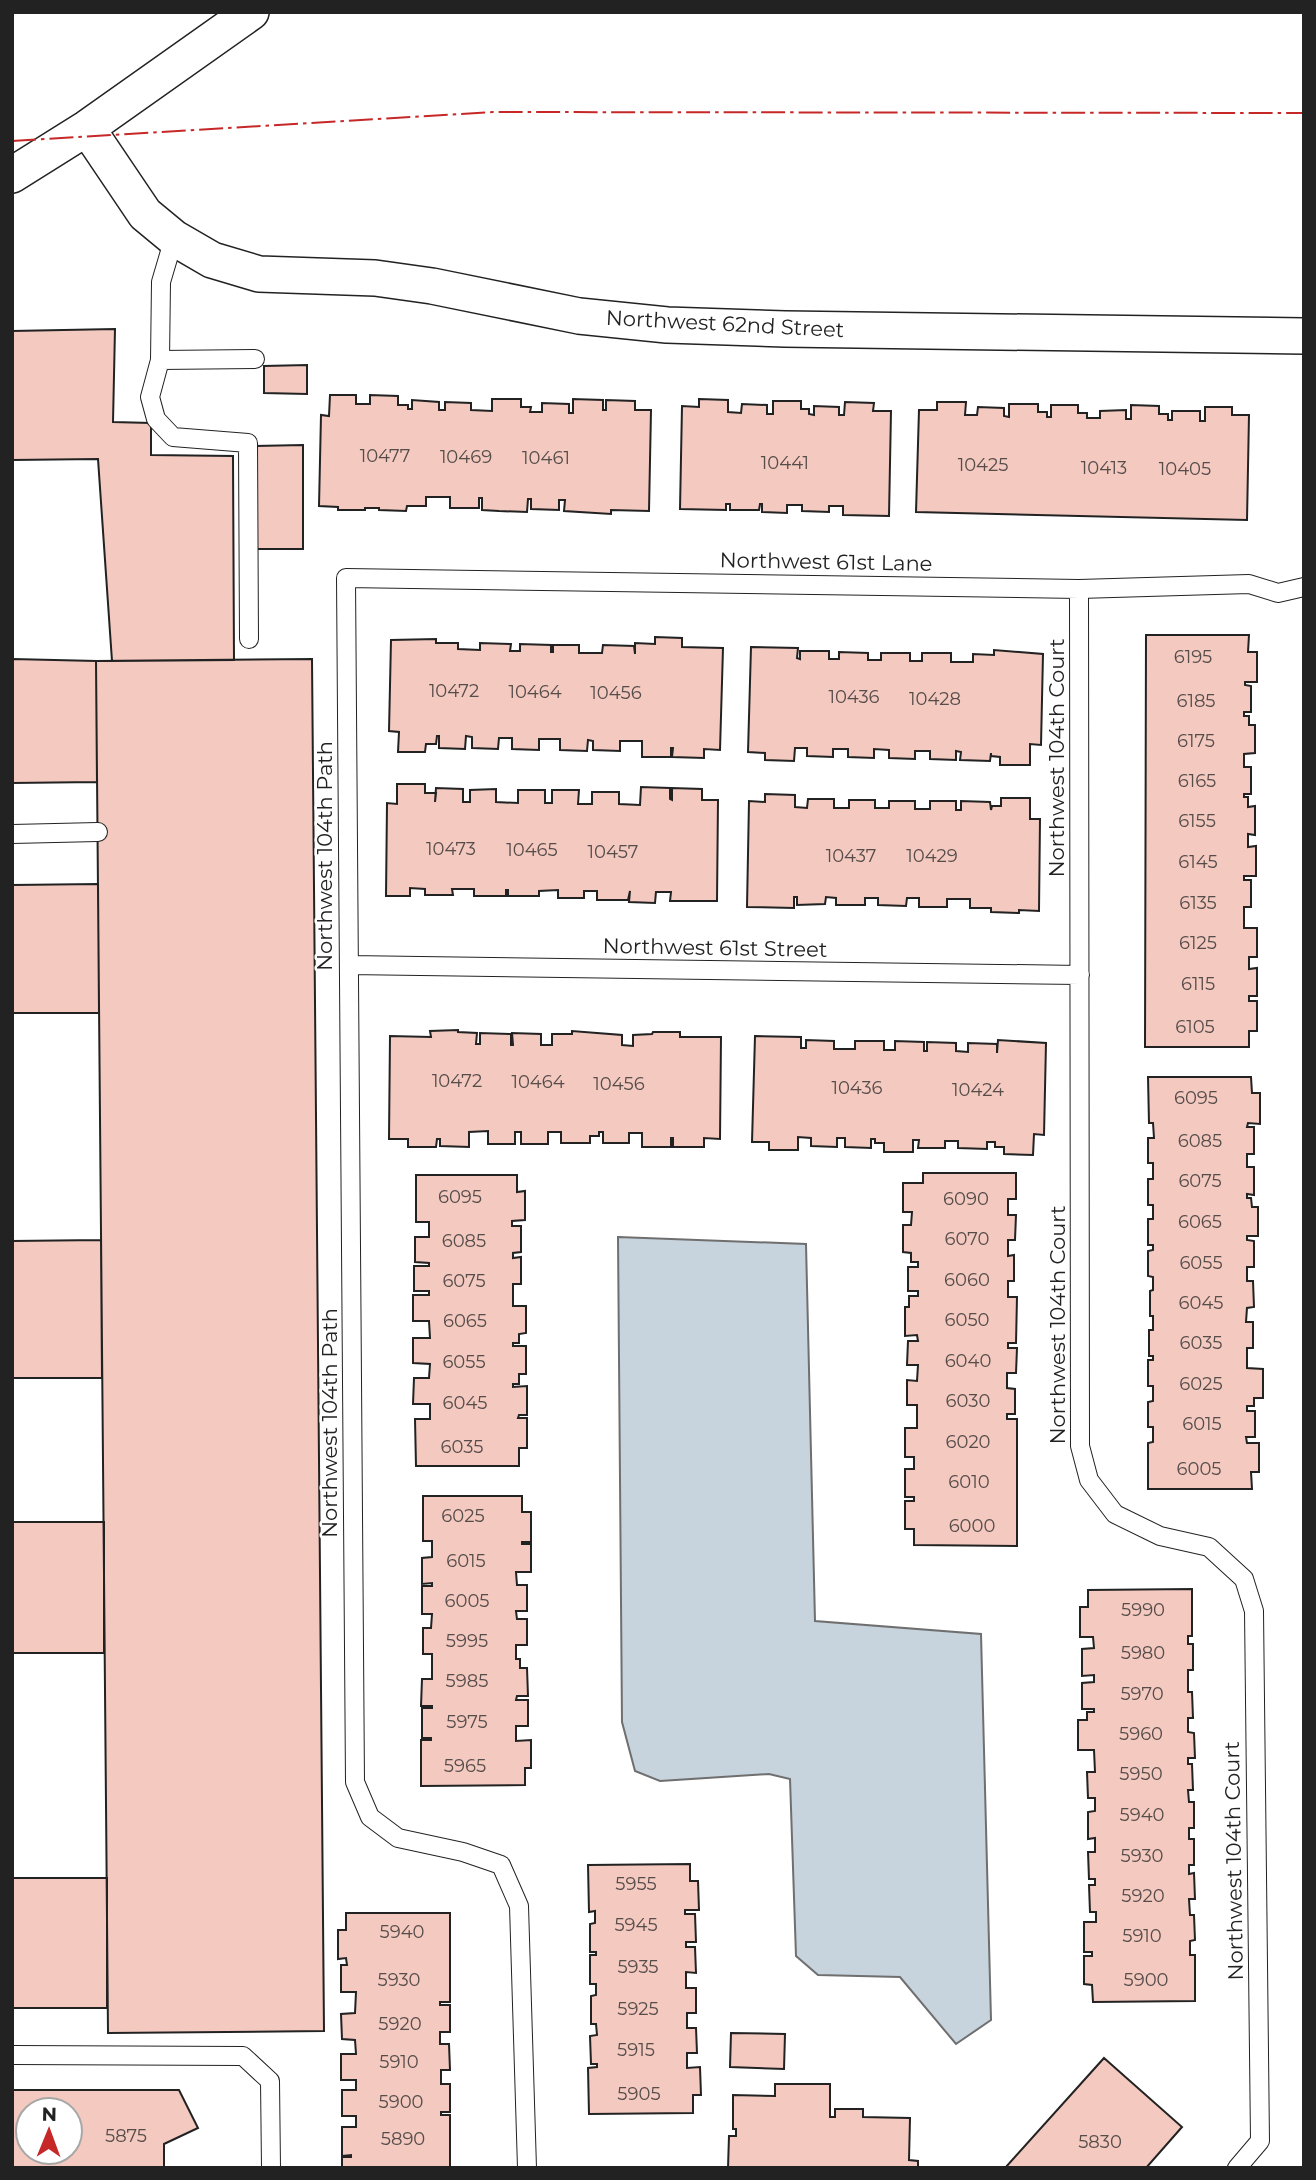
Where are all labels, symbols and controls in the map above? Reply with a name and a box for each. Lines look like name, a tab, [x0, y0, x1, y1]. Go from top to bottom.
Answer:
street label: Northwest 62nd Street	[605, 305, 845, 342]
house number: 10477	[360, 445, 410, 467]
house number: 10469	[440, 446, 492, 468]
house number: 10461	[522, 447, 570, 469]
house number: 10441	[761, 452, 809, 474]
house number: 10425	[958, 454, 1008, 476]
house number: 10413	[1081, 457, 1127, 479]
house number: 10405	[1159, 458, 1211, 480]
street label: Northwest 61st Lane	[719, 547, 933, 576]
street label: Northwest 104th Court	[1044, 638, 1069, 878]
house number: 6195	[1174, 646, 1212, 668]
house number: 10472	[429, 680, 479, 702]
house number: 10464	[508, 681, 562, 703]
house number: 10456	[590, 682, 642, 704]
house number: 10436	[828, 686, 880, 708]
house number: 10428	[909, 688, 961, 710]
house number: 6185	[1176, 690, 1216, 712]
house number: 6175	[1177, 730, 1215, 752]
street label: Northwest 104th Path	[312, 741, 337, 971]
house number: 6165	[1178, 770, 1216, 792]
house number: 6155	[1178, 810, 1216, 832]
house number: 10473	[426, 838, 476, 860]
house number: 10465	[506, 839, 558, 861]
house number: 10457	[588, 841, 638, 863]
house number: 10437	[826, 845, 876, 867]
house number: 10429	[906, 845, 958, 867]
house number: 6145	[1178, 851, 1218, 873]
house number: 6135	[1179, 892, 1217, 914]
house number: 6125	[1179, 932, 1217, 954]
street label: Northwest 61st Street	[602, 933, 828, 962]
house number: 6115	[1181, 973, 1215, 995]
house number: 6105	[1175, 1016, 1215, 1038]
house number: 10472	[432, 1070, 482, 1092]
house number: 10464	[511, 1071, 565, 1093]
house number: 10456	[593, 1073, 645, 1095]
house number: 10436	[831, 1077, 883, 1099]
house number: 10424	[952, 1079, 1004, 1101]
house number: 6095	[1174, 1087, 1218, 1109]
house number: 6085	[1178, 1130, 1222, 1152]
house number: 6075	[1178, 1170, 1222, 1192]
house number: 6095	[438, 1186, 482, 1208]
house number: 6090	[943, 1188, 989, 1210]
street label: Northwest 104th Court	[1045, 1205, 1070, 1445]
house number: 6065	[1178, 1211, 1222, 1233]
house number: 6070	[945, 1228, 989, 1250]
house number: 6085	[442, 1230, 486, 1252]
house number: 6055	[1179, 1252, 1223, 1274]
house number: 6060	[944, 1269, 990, 1291]
house number: 6075	[442, 1270, 486, 1292]
house number: 6045	[1179, 1292, 1223, 1314]
street label: Northwest 104th Path	[317, 1308, 342, 1538]
house number: 6050	[945, 1309, 989, 1331]
house number: 6065	[443, 1310, 487, 1332]
house number: 6035	[1180, 1332, 1222, 1354]
house number: 6040	[945, 1350, 991, 1372]
house number: 6055	[442, 1351, 486, 1373]
house number: 6025	[1179, 1373, 1223, 1395]
house number: 6030	[946, 1390, 990, 1412]
house number: 6045	[443, 1392, 487, 1414]
house number: 6015	[1182, 1413, 1222, 1435]
house number: 6020	[946, 1431, 990, 1453]
house number: 6035	[441, 1436, 483, 1458]
house number: 6005	[1177, 1458, 1221, 1480]
house number: 6010	[948, 1471, 990, 1493]
house number: 6025	[441, 1505, 485, 1527]
house number: 6000	[949, 1515, 995, 1537]
house number: 6015	[446, 1550, 486, 1572]
house number: 6005	[445, 1590, 489, 1612]
house number: 5990	[1121, 1599, 1165, 1621]
house number: 5995	[446, 1630, 488, 1652]
house number: 5980	[1121, 1642, 1165, 1664]
house number: 5985	[446, 1670, 488, 1692]
house number: 5970	[1120, 1683, 1164, 1705]
house number: 5975	[446, 1711, 488, 1733]
house number: 5960	[1119, 1723, 1163, 1745]
street label: Northwest 104th Court	[1219, 1741, 1248, 1981]
house number: 5965	[444, 1755, 486, 1777]
house number: 5950	[1119, 1763, 1163, 1785]
house number: 5940	[1120, 1804, 1164, 1826]
house number: 5930	[1120, 1845, 1164, 1867]
house number: 5955	[615, 1873, 657, 1895]
house number: 5920	[1121, 1885, 1165, 1907]
house number: 5945	[614, 1914, 658, 1936]
house number: 5940	[380, 1921, 424, 1943]
house number: 5910	[1122, 1925, 1162, 1947]
house number: 5935	[617, 1956, 659, 1978]
house number: 5930	[377, 1969, 421, 1991]
house number: 5900	[1124, 1969, 1168, 1991]
house number: 5925	[617, 1998, 659, 2020]
house number: 5920	[378, 2013, 422, 2035]
house number: 5915	[617, 2039, 655, 2061]
house number: 5910	[379, 2051, 419, 2073]
house number: 5905	[617, 2083, 661, 2105]
house number: 5900	[379, 2091, 423, 2113]
north arrow	[14, 2096, 84, 2166]
text: N	[41, 2103, 57, 2126]
house number: 5875	[105, 2125, 147, 2147]
house number: 5890	[381, 2128, 425, 2150]
house number: 5830	[1078, 2131, 1122, 2153]

